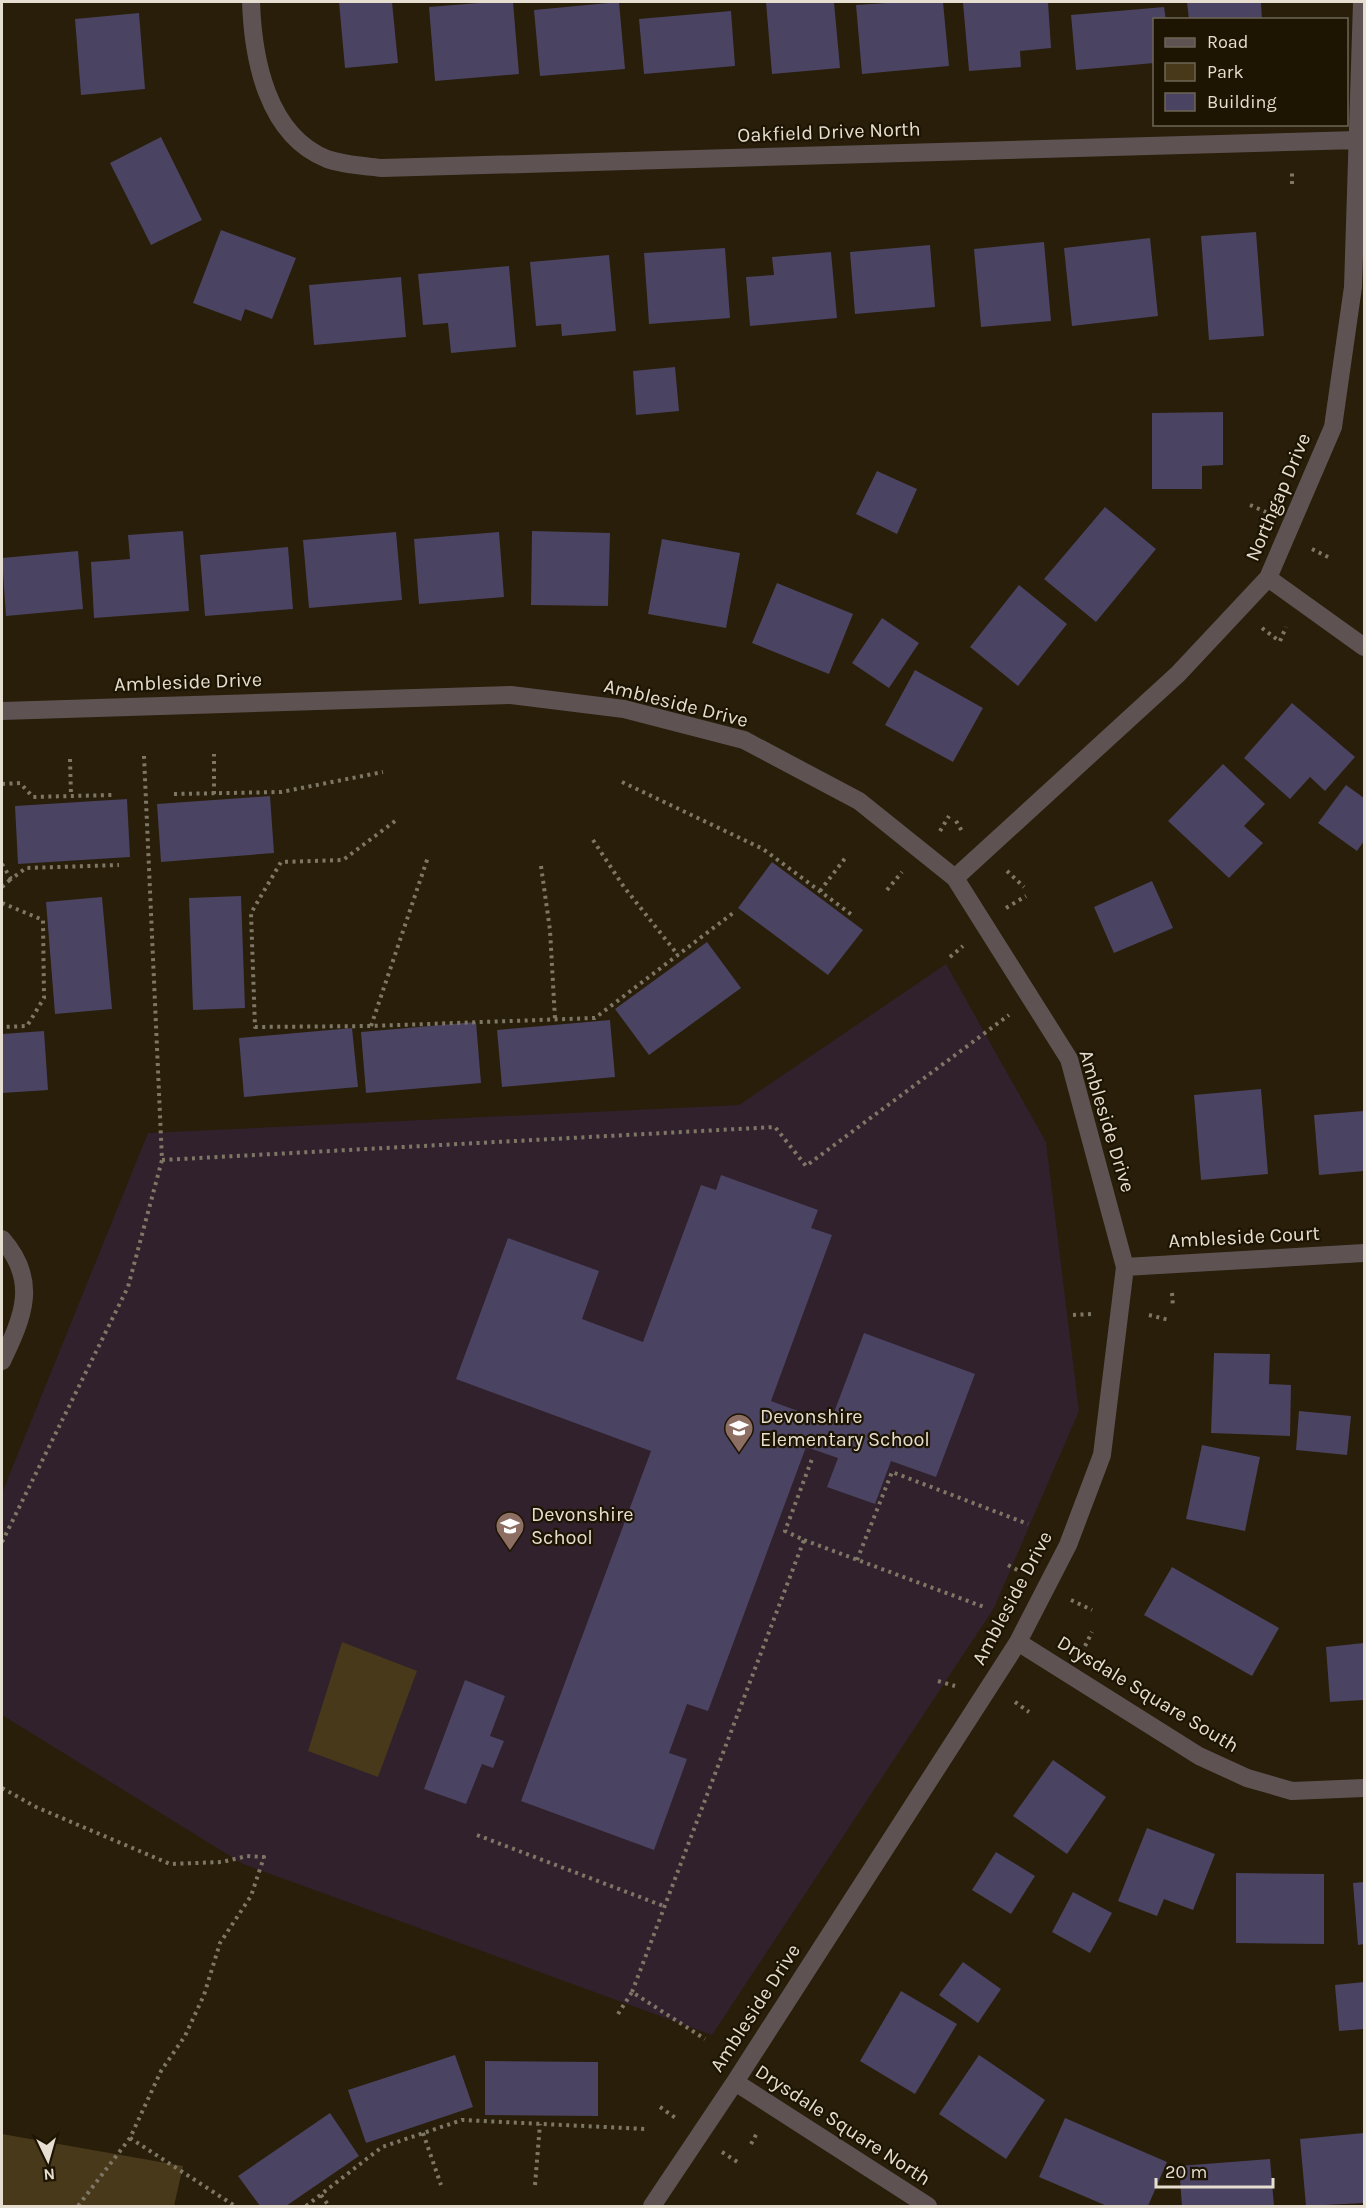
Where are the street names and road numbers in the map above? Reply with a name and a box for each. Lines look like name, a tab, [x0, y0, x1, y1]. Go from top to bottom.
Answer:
street label: Oakfield Drive North	[737, 117, 921, 147]
street label: Northgap Drive	[1241, 430, 1315, 564]
street label: Ambleside Drive	[114, 668, 262, 696]
street label: Ambleside Drive	[601, 674, 751, 732]
street label: Ambleside Drive	[1074, 1047, 1140, 1195]
street label: Ambleside Court	[1168, 1222, 1321, 1252]
street label: Ambleside Drive	[967, 1527, 1057, 1669]
street label: Drysdale Square South	[1053, 1631, 1243, 1757]
street label: Ambleside Drive	[705, 1940, 805, 2076]
street label: Drysdale Square North	[751, 2060, 935, 2190]

